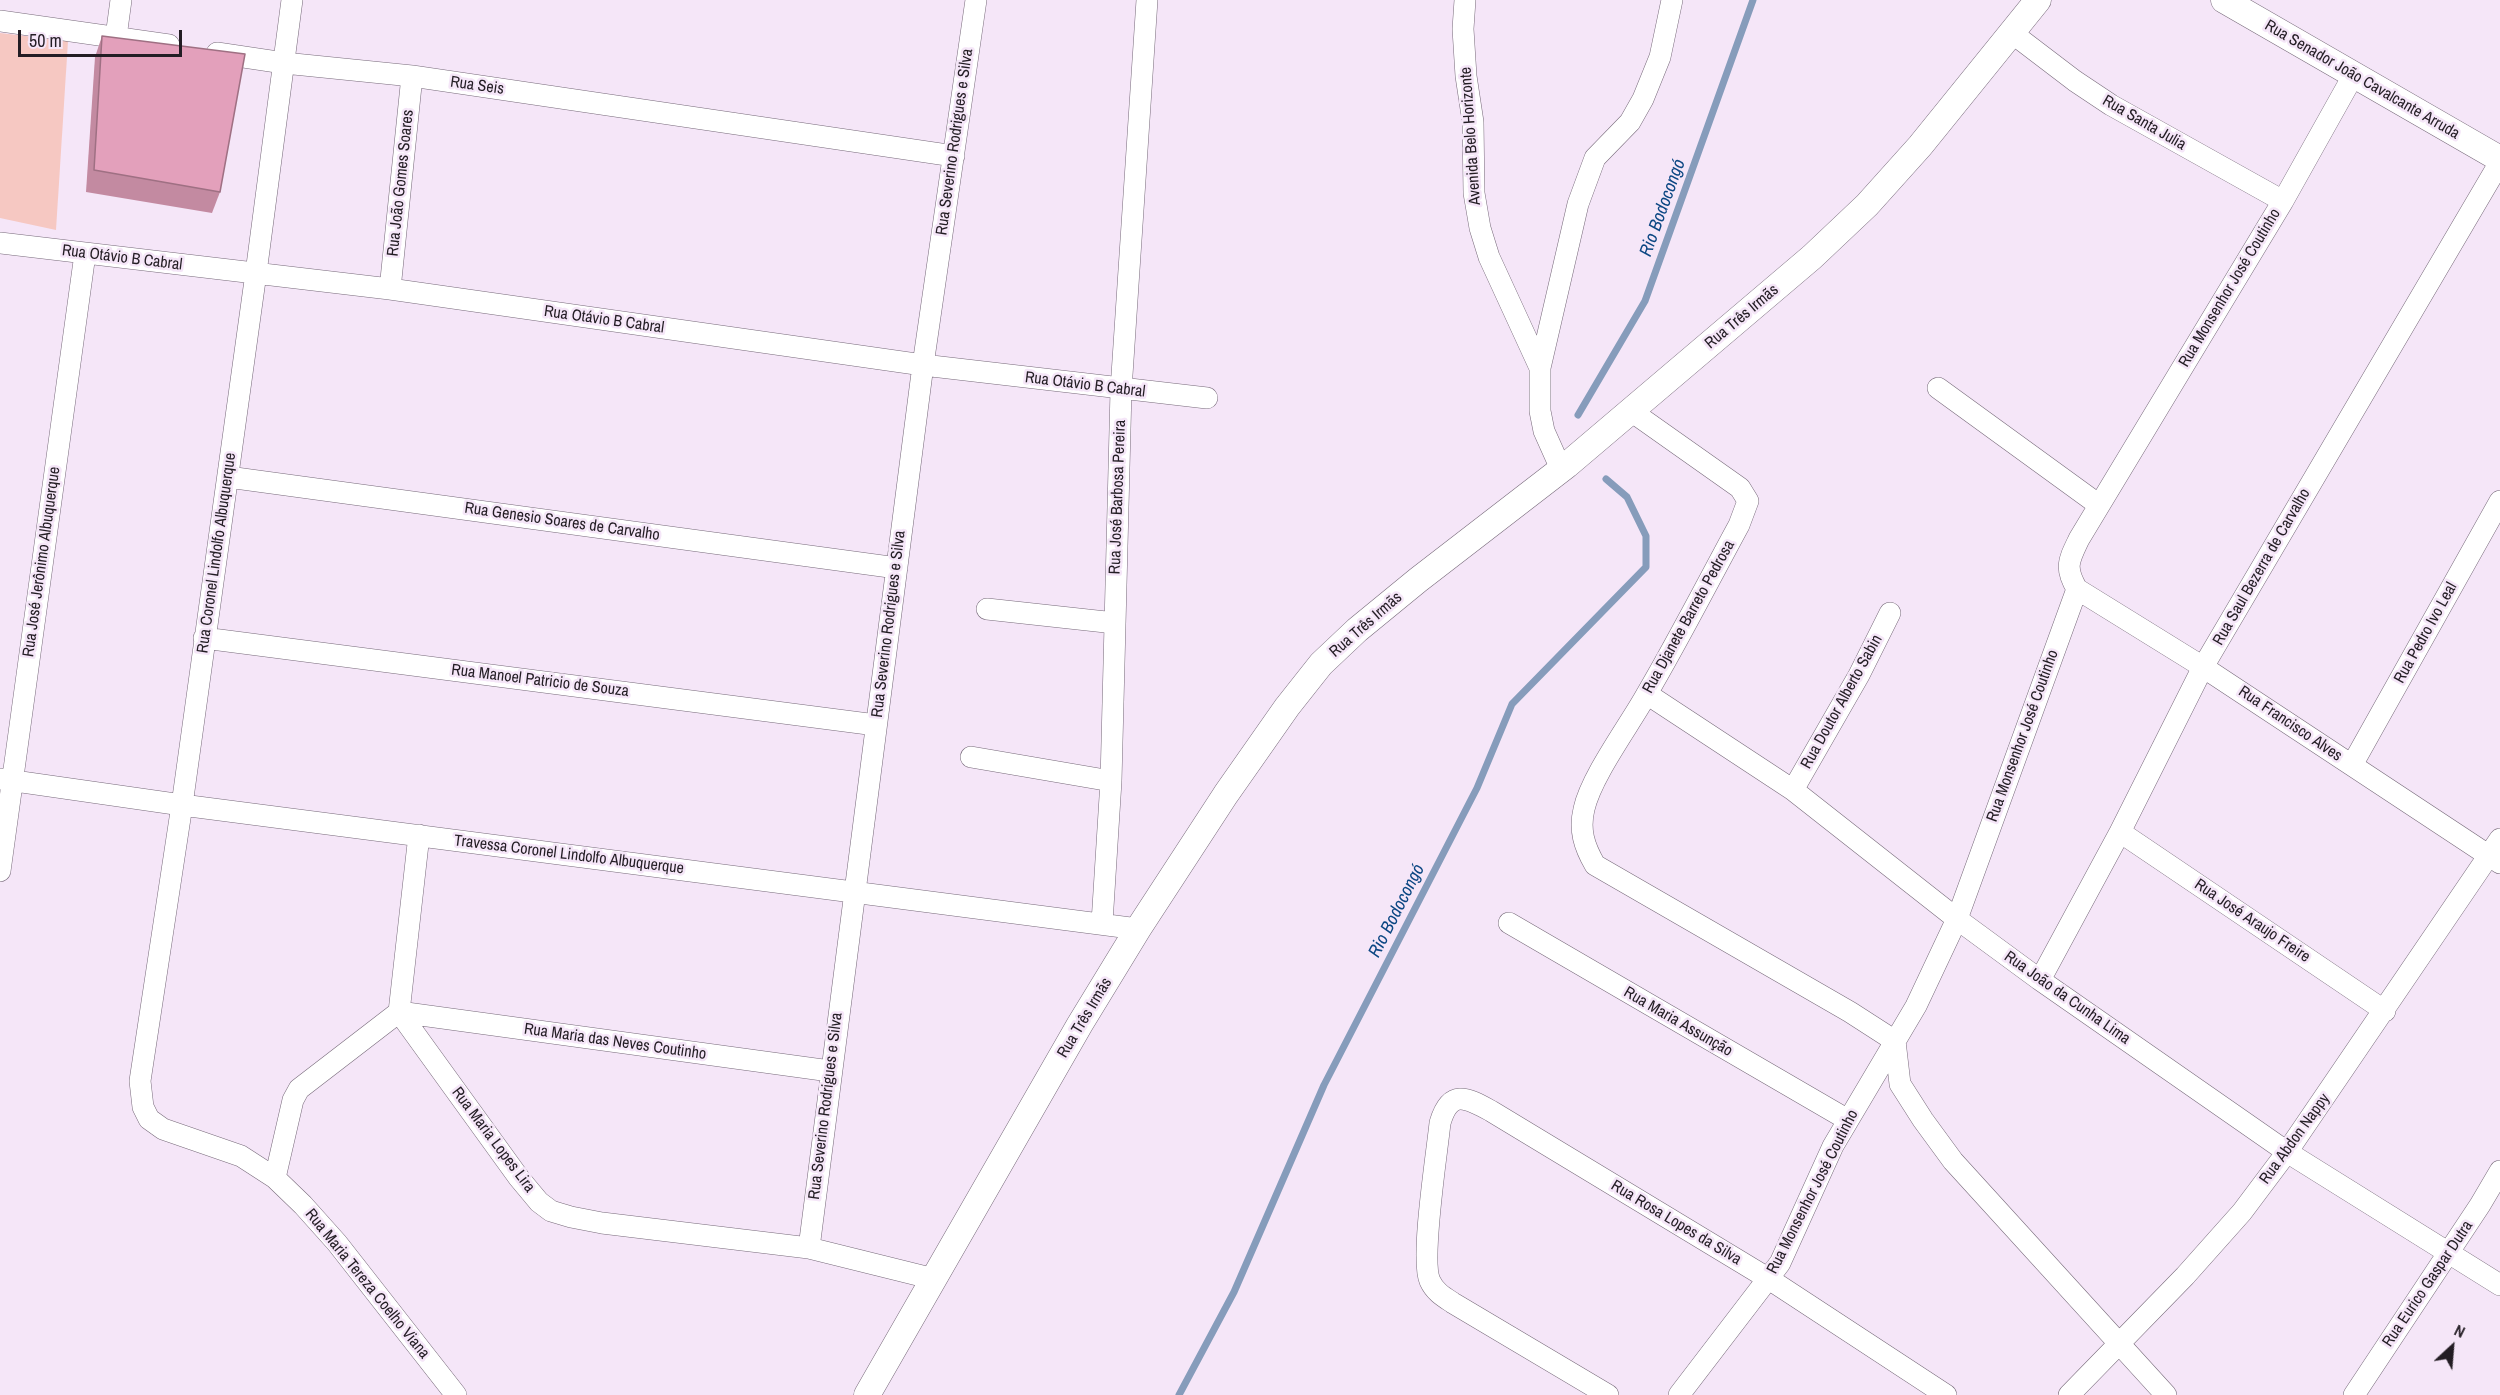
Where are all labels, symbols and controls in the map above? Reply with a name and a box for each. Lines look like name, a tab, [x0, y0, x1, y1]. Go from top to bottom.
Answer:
street label: Rua Senador João Cavalcante Arruda	[2261, 16, 2463, 144]
scale bar	[21, 18, 184, 56]
text: 50 m	[29, 28, 62, 53]
street label: Rua Severino Rodrigues e Silva	[932, 47, 978, 237]
street label: Avenida Belo Horizonte	[1457, 66, 1485, 206]
street label: Rua Seis	[449, 73, 505, 99]
street label: Rua Santa Julia	[2099, 91, 2189, 155]
street label: Rua João Gomes Soares	[384, 109, 418, 257]
water label: Rio Bodocongó	[1635, 156, 1691, 260]
street label: Rua Monsenhor José Coutinho	[2175, 205, 2285, 371]
street label: Rua Otávio B Cabral	[61, 241, 183, 275]
street label: Rua Três Irmãs	[1701, 281, 1783, 353]
street label: Rua Otávio B Cabral	[543, 302, 665, 338]
street label: Rua Otávio B Cabral	[1024, 368, 1146, 402]
street label: Rua José Barbosa Pereira	[1106, 419, 1130, 575]
street label: Rua Coronel Lindolfo Albuquerque	[193, 452, 241, 654]
street label: Rua José Jerônimo Albuquerque	[19, 466, 65, 658]
street label: Rua Saul Bezerra de Carvalho	[2209, 485, 2315, 649]
street label: Rua Genesio Soares de Carvalho	[463, 499, 661, 545]
street label: Rua Severino Rodrigues e Silva	[868, 529, 910, 719]
street label: Rua Djanete Barreto Pedrosa	[1639, 537, 1739, 697]
street label: Rua Pedro Ivo Leal	[2390, 579, 2462, 687]
street label: Rua Três Irmãs	[1326, 588, 1406, 662]
street label: Rua Doutor Alberto Sabin	[1797, 632, 1887, 772]
street label: Rua Monsenhor José Coutinho	[1983, 647, 2063, 825]
street label: Rua Manoel Patricio de Souza	[450, 661, 630, 701]
street label: Rua Francisco Alves	[2234, 682, 2346, 766]
street label: Travessa Coronel Lindolfo Albuquerque	[453, 831, 685, 879]
water label: Rio Bodocongó	[1364, 861, 1430, 961]
street label: Rua José Araujo Freire	[2190, 875, 2314, 967]
street label: Rua João da Cunha Lima	[2000, 947, 2134, 1049]
street label: Rua Três Irmãs	[1054, 975, 1116, 1061]
street label: Rua Maria Assunção	[1620, 983, 1736, 1061]
street label: Rua Severino Rodrigues e Silva	[805, 1011, 847, 1201]
street label: Rua Maria das Neves Coutinho	[523, 1020, 707, 1064]
street label: Rua Maria Lopes Lira	[447, 1084, 539, 1196]
street label: Rua Abdon Nappy	[2256, 1090, 2334, 1188]
street label: Rua Monsenhor José Coutinho	[1763, 1107, 1863, 1277]
street label: Rua Rosa Lopes da Silva	[1607, 1176, 1745, 1270]
street label: Rua Maria Tereza Coelho Viana	[301, 1205, 433, 1363]
street label: Rua Eurico Gaspar Dutra	[2379, 1217, 2477, 1351]
north arrow	[2422, 1317, 2482, 1377]
text: N	[2451, 1319, 2469, 1343]

